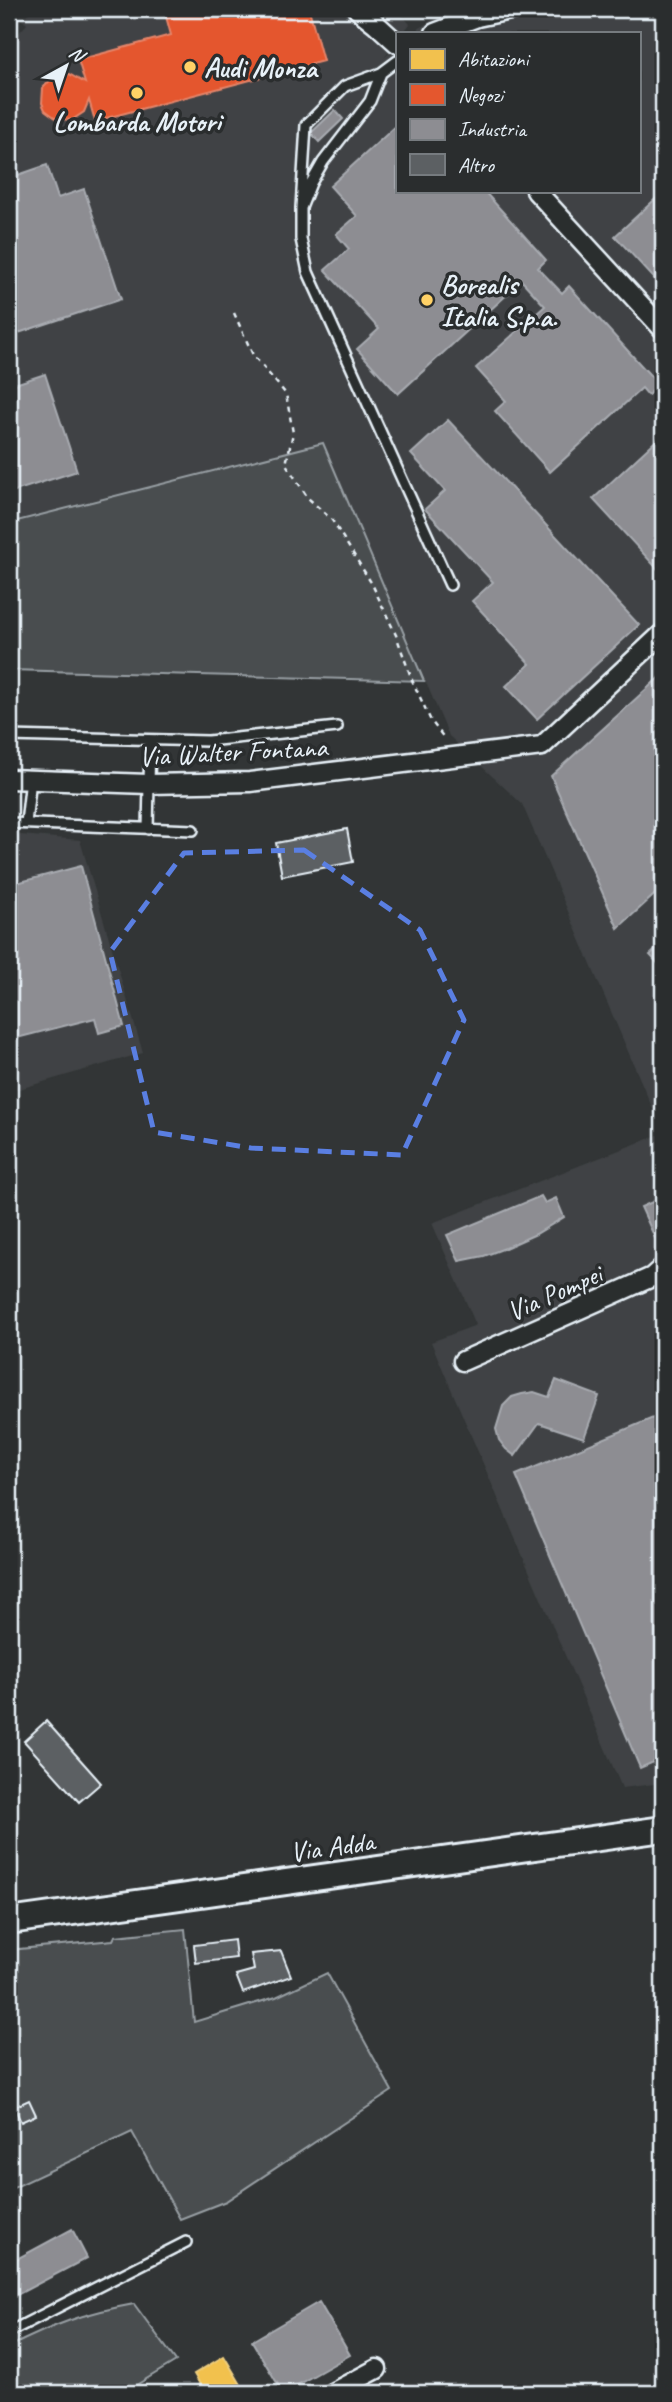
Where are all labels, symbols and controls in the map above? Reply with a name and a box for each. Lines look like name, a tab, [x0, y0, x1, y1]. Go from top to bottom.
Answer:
north arrow	[32, 32, 102, 102]
legend	[396, 32, 640, 192]
text: N	[64, 41, 91, 69]
text: Abitazioni	[458, 46, 531, 72]
place label: Audi Monza	[204, 50, 319, 85]
marker: Audi Monza	[182, 59, 198, 75]
text: Negozi	[458, 82, 506, 108]
marker: Lombarda Motori	[129, 85, 145, 101]
place label: Lombarda Motori	[53, 104, 224, 139]
text: Industria	[458, 116, 528, 142]
text: Altro	[458, 152, 496, 178]
place label: Borealis Italia S.p.a.	[441, 267, 557, 334]
marker: Borealis Italia S.p.a.	[419, 292, 435, 308]
street label: Via Walter Fontana	[138, 729, 330, 774]
street label: Via Pompei	[501, 1255, 610, 1329]
street label: Via Adda	[288, 1823, 379, 1870]

